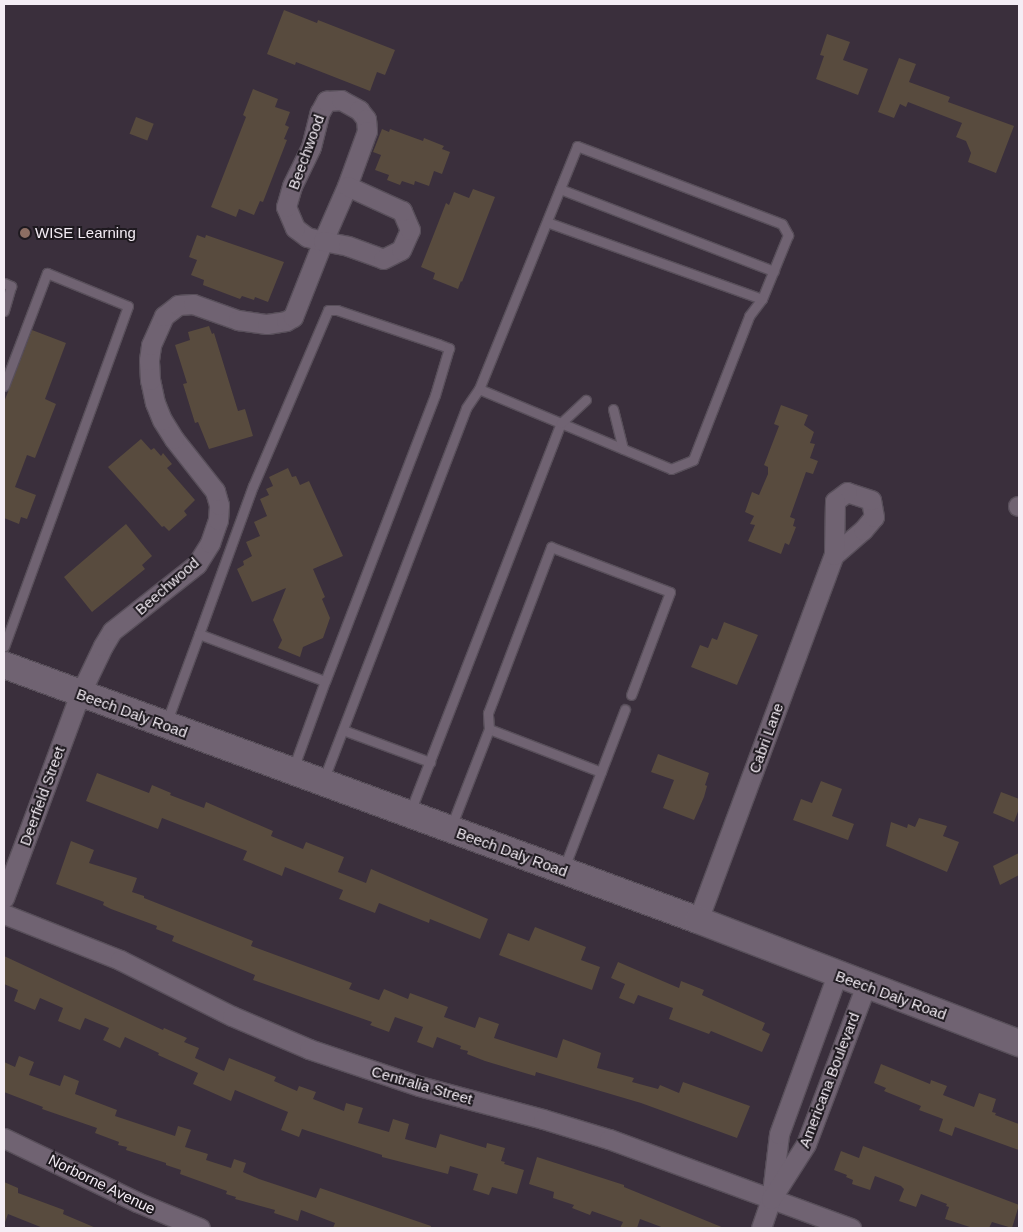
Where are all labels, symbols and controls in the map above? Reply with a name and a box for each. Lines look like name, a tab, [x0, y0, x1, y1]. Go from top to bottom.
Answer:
street label: Beechwood	[284, 112, 328, 192]
place label: WISE Learning	[35, 224, 136, 242]
marker: WISE Learning	[19, 227, 31, 239]
street label: Beechwood	[132, 553, 202, 619]
street label: Beech Daly Road	[74, 685, 190, 741]
street label: Cabri Lane	[745, 700, 787, 776]
street label: Deerfield Street	[16, 744, 68, 848]
street label: Beech Daly Road	[454, 824, 570, 880]
street label: Beech Daly Road	[833, 967, 949, 1023]
street label: Americana Boulevard	[795, 1010, 863, 1150]
street label: Centralia Street	[369, 1062, 475, 1108]
street label: Norborne Avenue	[45, 1150, 159, 1218]

